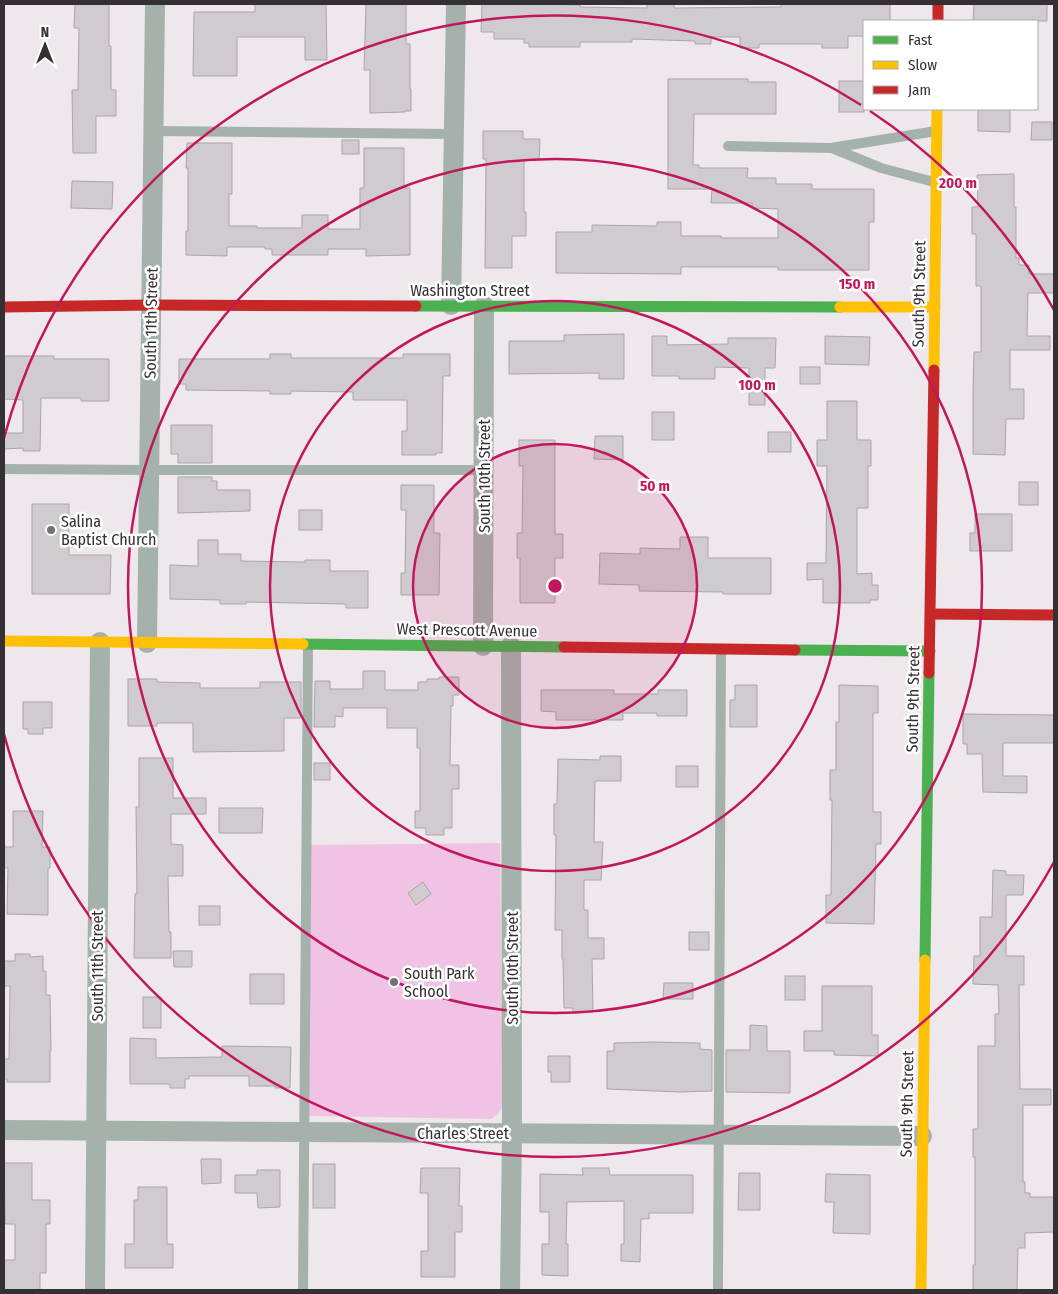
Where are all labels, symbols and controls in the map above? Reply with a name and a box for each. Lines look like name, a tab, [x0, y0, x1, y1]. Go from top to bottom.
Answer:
north arrow	[20, 20, 70, 70]
legend	[863, 20, 1038, 110]
text: N	[41, 24, 49, 41]
text: Fast	[908, 31, 932, 49]
text: Slow	[908, 56, 937, 74]
text: Jam	[908, 81, 931, 99]
text: 200 m	[938, 174, 977, 192]
street label: South 9th Street	[909, 240, 929, 348]
street label: South 11th Street	[141, 266, 161, 379]
text: 150 m	[839, 275, 875, 293]
street label: Washington Street	[410, 281, 530, 300]
text: 100 m	[738, 376, 776, 394]
street label: South 10th Street	[475, 418, 494, 533]
text: 50 m	[640, 477, 670, 495]
place label: Salina Baptist Church	[61, 512, 156, 549]
marker: Salina Baptist Church	[45, 524, 57, 536]
centre of rings	[546, 577, 564, 595]
street label: West Prescott Avenue	[396, 619, 538, 641]
street label: South 9th Street	[903, 645, 923, 753]
street label: South 11th Street	[88, 910, 107, 1022]
street label: South 10th Street	[503, 910, 522, 1025]
place label: South Park School	[404, 964, 475, 1001]
marker: South Park School	[388, 976, 400, 988]
street label: South 9th Street	[897, 1050, 917, 1158]
street label: Charles Street	[417, 1124, 510, 1143]

